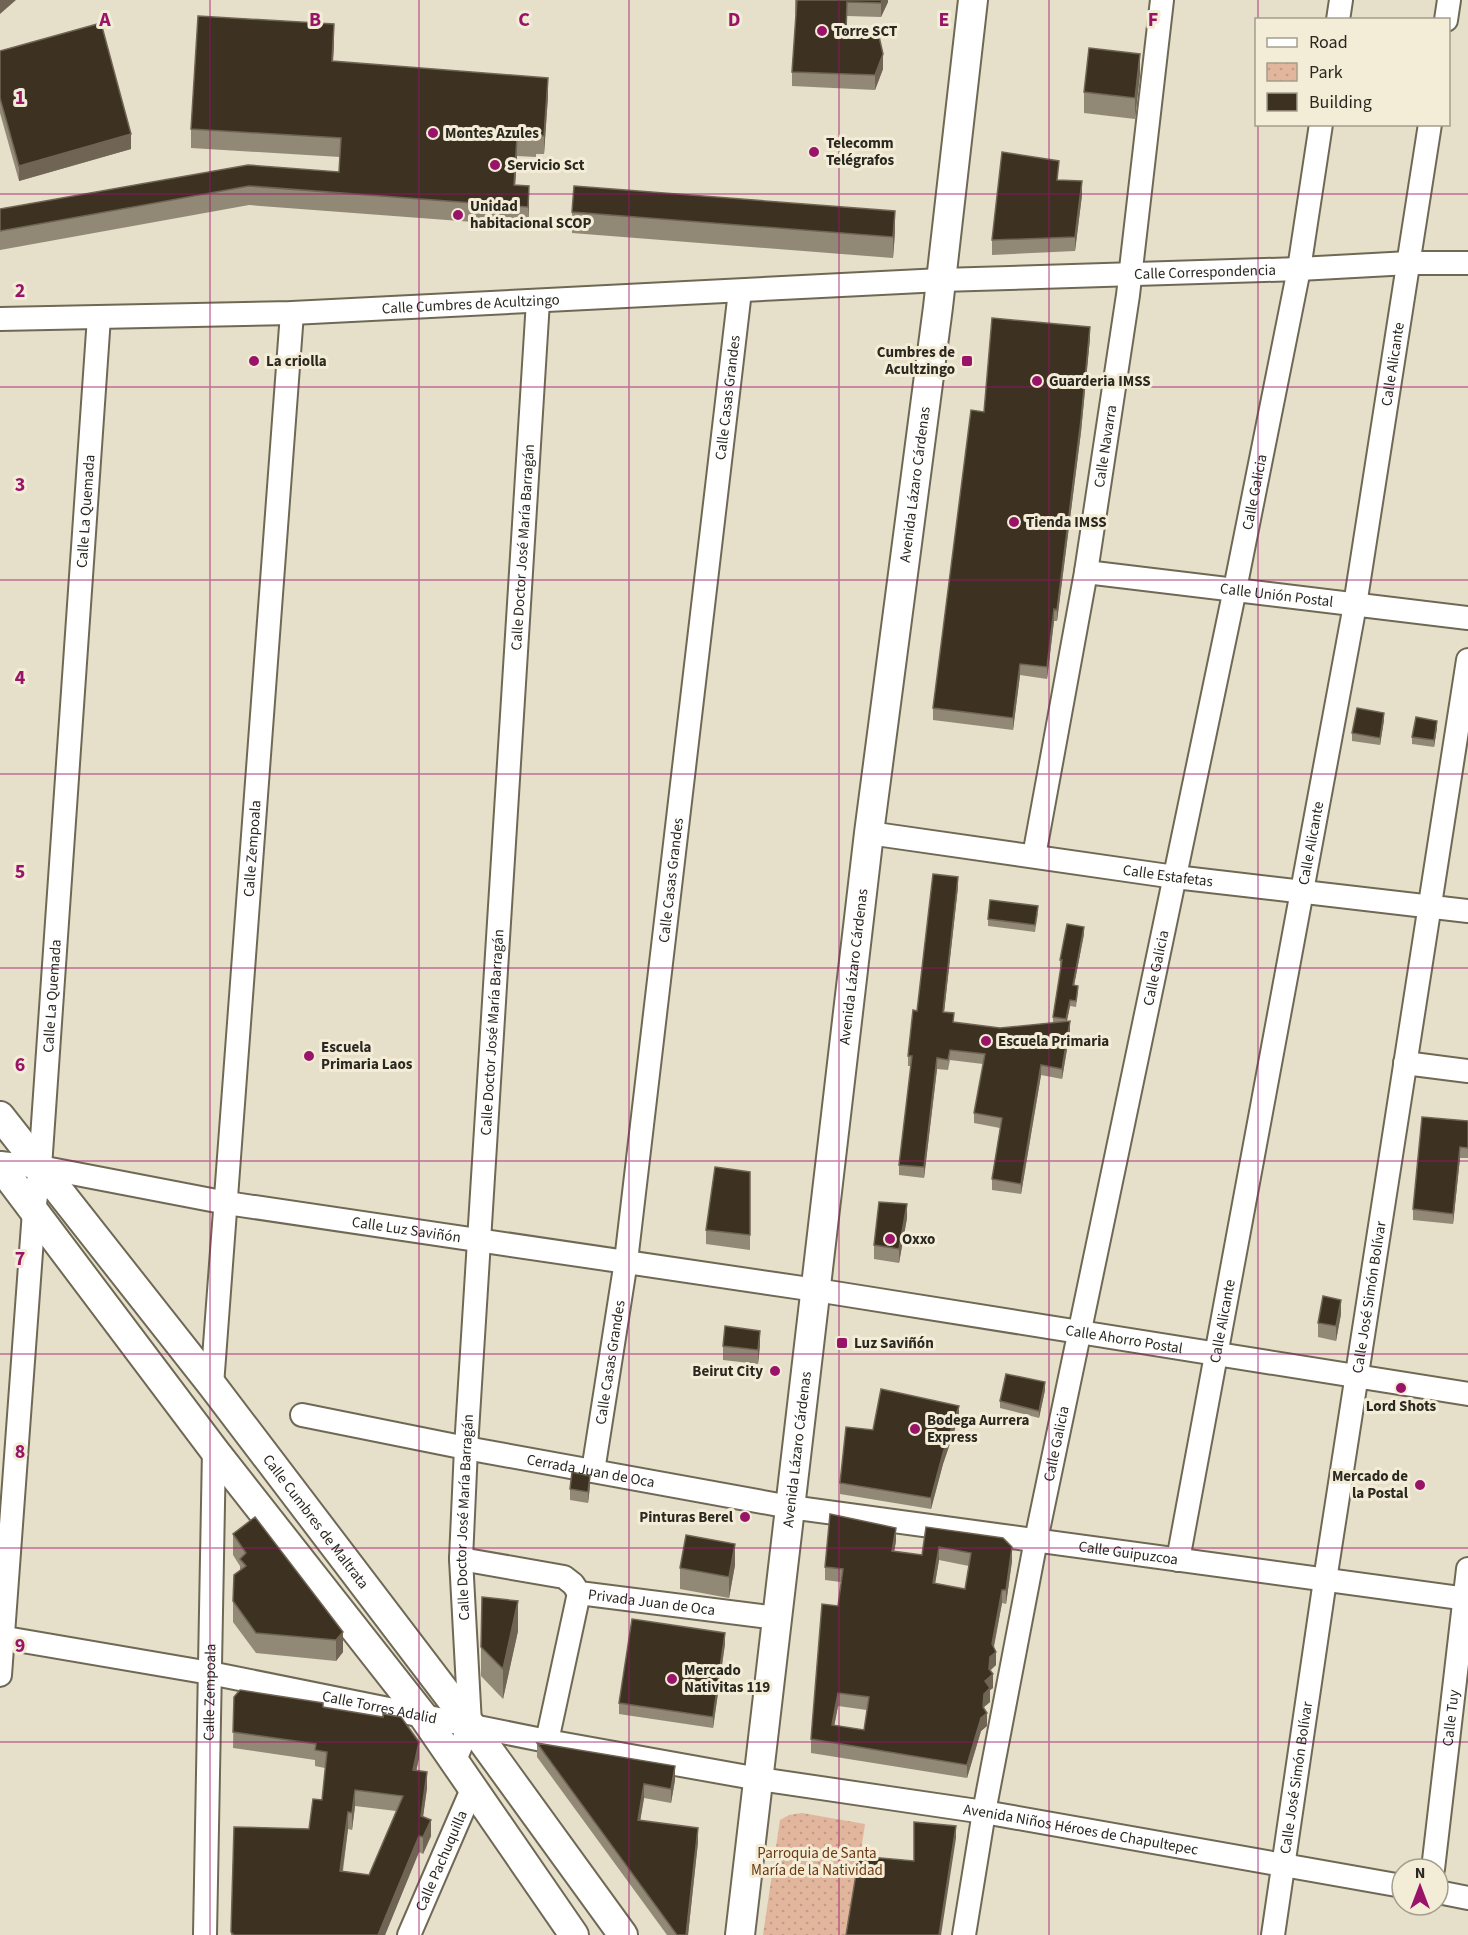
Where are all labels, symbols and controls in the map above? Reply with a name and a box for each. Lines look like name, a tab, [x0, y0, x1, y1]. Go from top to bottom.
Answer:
text: A	[98, 6, 111, 34]
text: B	[309, 6, 321, 34]
text: C	[518, 6, 530, 34]
text: D	[728, 6, 740, 34]
text: E	[939, 6, 949, 34]
text: F	[1148, 6, 1158, 34]
legend	[1255, 18, 1450, 126]
place label: Torre SCT	[834, 21, 897, 42]
marker: Torre SCT	[815, 24, 829, 38]
text: Road	[1309, 30, 1348, 55]
text: Park	[1309, 60, 1343, 85]
text: 1	[15, 84, 25, 112]
text: Building	[1309, 90, 1372, 115]
place label: Montes Azules	[445, 123, 539, 144]
marker: Montes Azules	[426, 126, 440, 140]
place label: Telecomm Telégrafos	[826, 133, 895, 171]
marker: Telecomm Telégrafos	[807, 145, 821, 159]
place label: Servicio Sct	[507, 155, 585, 176]
marker: Servicio Sct	[488, 158, 502, 172]
place label: Unidad habitacional SCOP	[470, 196, 592, 234]
marker: Unidad habitacional SCOP	[451, 208, 465, 222]
street label: Calle Correspondencia	[1134, 260, 1276, 285]
text: 2	[15, 277, 25, 305]
street label: Calle Cumbres de Acultzingo	[381, 289, 560, 319]
street label: Calle Alicante	[1376, 321, 1410, 408]
street label: Calle Casas Grandes	[710, 334, 746, 461]
place label: Cumbres de Acultzingo	[877, 342, 955, 380]
place label: La criolla	[266, 351, 327, 372]
marker: La criolla	[247, 354, 261, 368]
marker: Cumbres de Acultzingo	[960, 354, 974, 368]
place label: Guarderia IMSS	[1049, 371, 1151, 392]
marker: Guarderia IMSS	[1030, 374, 1044, 388]
street label: Calle Navarra	[1089, 403, 1122, 489]
street label: Avenida Lázaro Cárdenas	[895, 405, 936, 564]
street label: Calle Doctor José María Barragán	[506, 443, 540, 651]
street label: Calle Galicia	[1237, 452, 1273, 532]
street label: Calle La Quemada	[72, 454, 100, 569]
text: 3	[15, 471, 25, 499]
place label: Tienda IMSS	[1026, 512, 1107, 533]
marker: Tienda IMSS	[1007, 515, 1021, 529]
street label: Calle Unión Postal	[1219, 578, 1334, 613]
text: 4	[15, 664, 26, 692]
street label: Calle Zempoala	[238, 799, 267, 898]
street label: Calle Alicante	[1293, 800, 1329, 887]
street label: Calle Casas Grandes	[653, 817, 689, 944]
text: 5	[15, 858, 25, 886]
street label: Calle Estafetas	[1121, 860, 1214, 892]
street label: Avenida Lázaro Cárdenas	[834, 887, 873, 1046]
street label: Calle Doctor José María Barragán	[476, 928, 510, 1136]
street label: Calle Galicia	[1138, 928, 1174, 1008]
street label: Calle La Quemada	[38, 939, 67, 1054]
place label: Escuela Primaria	[998, 1031, 1109, 1052]
marker: Escuela Primaria	[979, 1034, 993, 1048]
place label: Escuela Primaria Laos	[321, 1037, 413, 1075]
marker: Escuela Primaria Laos	[302, 1049, 316, 1063]
text: 6	[15, 1051, 25, 1079]
street label: Calle Luz Saviñón	[350, 1212, 462, 1248]
street label: Calle José Simón Bolívar	[1347, 1219, 1392, 1375]
place label: Oxxo	[902, 1229, 935, 1250]
marker: Oxxo	[883, 1232, 897, 1246]
text: 7	[15, 1245, 25, 1273]
street label: Calle Alicante	[1205, 1278, 1241, 1365]
street label: Calle Casas Grandes	[590, 1299, 631, 1426]
street label: Calle Ahorro Postal	[1064, 1320, 1184, 1359]
place label: Luz Saviñón	[854, 1333, 934, 1354]
marker: Luz Saviñón	[835, 1336, 849, 1350]
place label: Beirut City	[692, 1361, 763, 1382]
marker: Beirut City	[768, 1364, 782, 1378]
street label: Avenida Lázaro Cárdenas	[778, 1370, 817, 1529]
marker: Lord Shots	[1394, 1381, 1408, 1395]
place label: Lord Shots	[1366, 1396, 1437, 1417]
street label: Calle Galicia	[1039, 1404, 1075, 1483]
place label: Bodega Aurrera Express	[927, 1410, 1029, 1448]
street label: Calle Doctor José María Barragán	[451, 1413, 479, 1621]
marker: Bodega Aurrera Express	[908, 1422, 922, 1436]
text: 8	[15, 1438, 25, 1466]
street label: Cerrada Juan de Oca	[525, 1449, 656, 1493]
street label: Calle Cumbres de Maltrata	[257, 1450, 374, 1593]
place label: Mercado de la Postal	[1332, 1466, 1409, 1504]
marker: Mercado de la Postal	[1413, 1478, 1427, 1492]
place label: Pinturas Berel	[639, 1507, 734, 1528]
marker: Pinturas Berel	[738, 1510, 752, 1524]
street label: Calle Guipuzcoa	[1077, 1536, 1179, 1571]
street label: Privada Juan de Oca	[587, 1584, 716, 1621]
text: 9	[15, 1632, 25, 1660]
street label: Calle Zempoala	[199, 1643, 221, 1741]
place label: Mercado Nativitas 119	[684, 1660, 770, 1698]
marker: Mercado Nativitas 119	[665, 1672, 679, 1686]
street label: Calle Torres Adalid	[320, 1686, 439, 1730]
street label: Calle Tuy	[1437, 1689, 1465, 1748]
street label: Calle José Simón Bolívar	[1275, 1699, 1318, 1855]
street label: Avenida Niños Héroes de Chapultepec	[962, 1799, 1200, 1861]
street label: Calle Pachuquilla	[410, 1807, 473, 1915]
park label: Parroquia de Santa María de la Natividad	[751, 1843, 883, 1881]
north arrow	[1390, 1857, 1450, 1917]
text: N	[1415, 1862, 1425, 1884]

